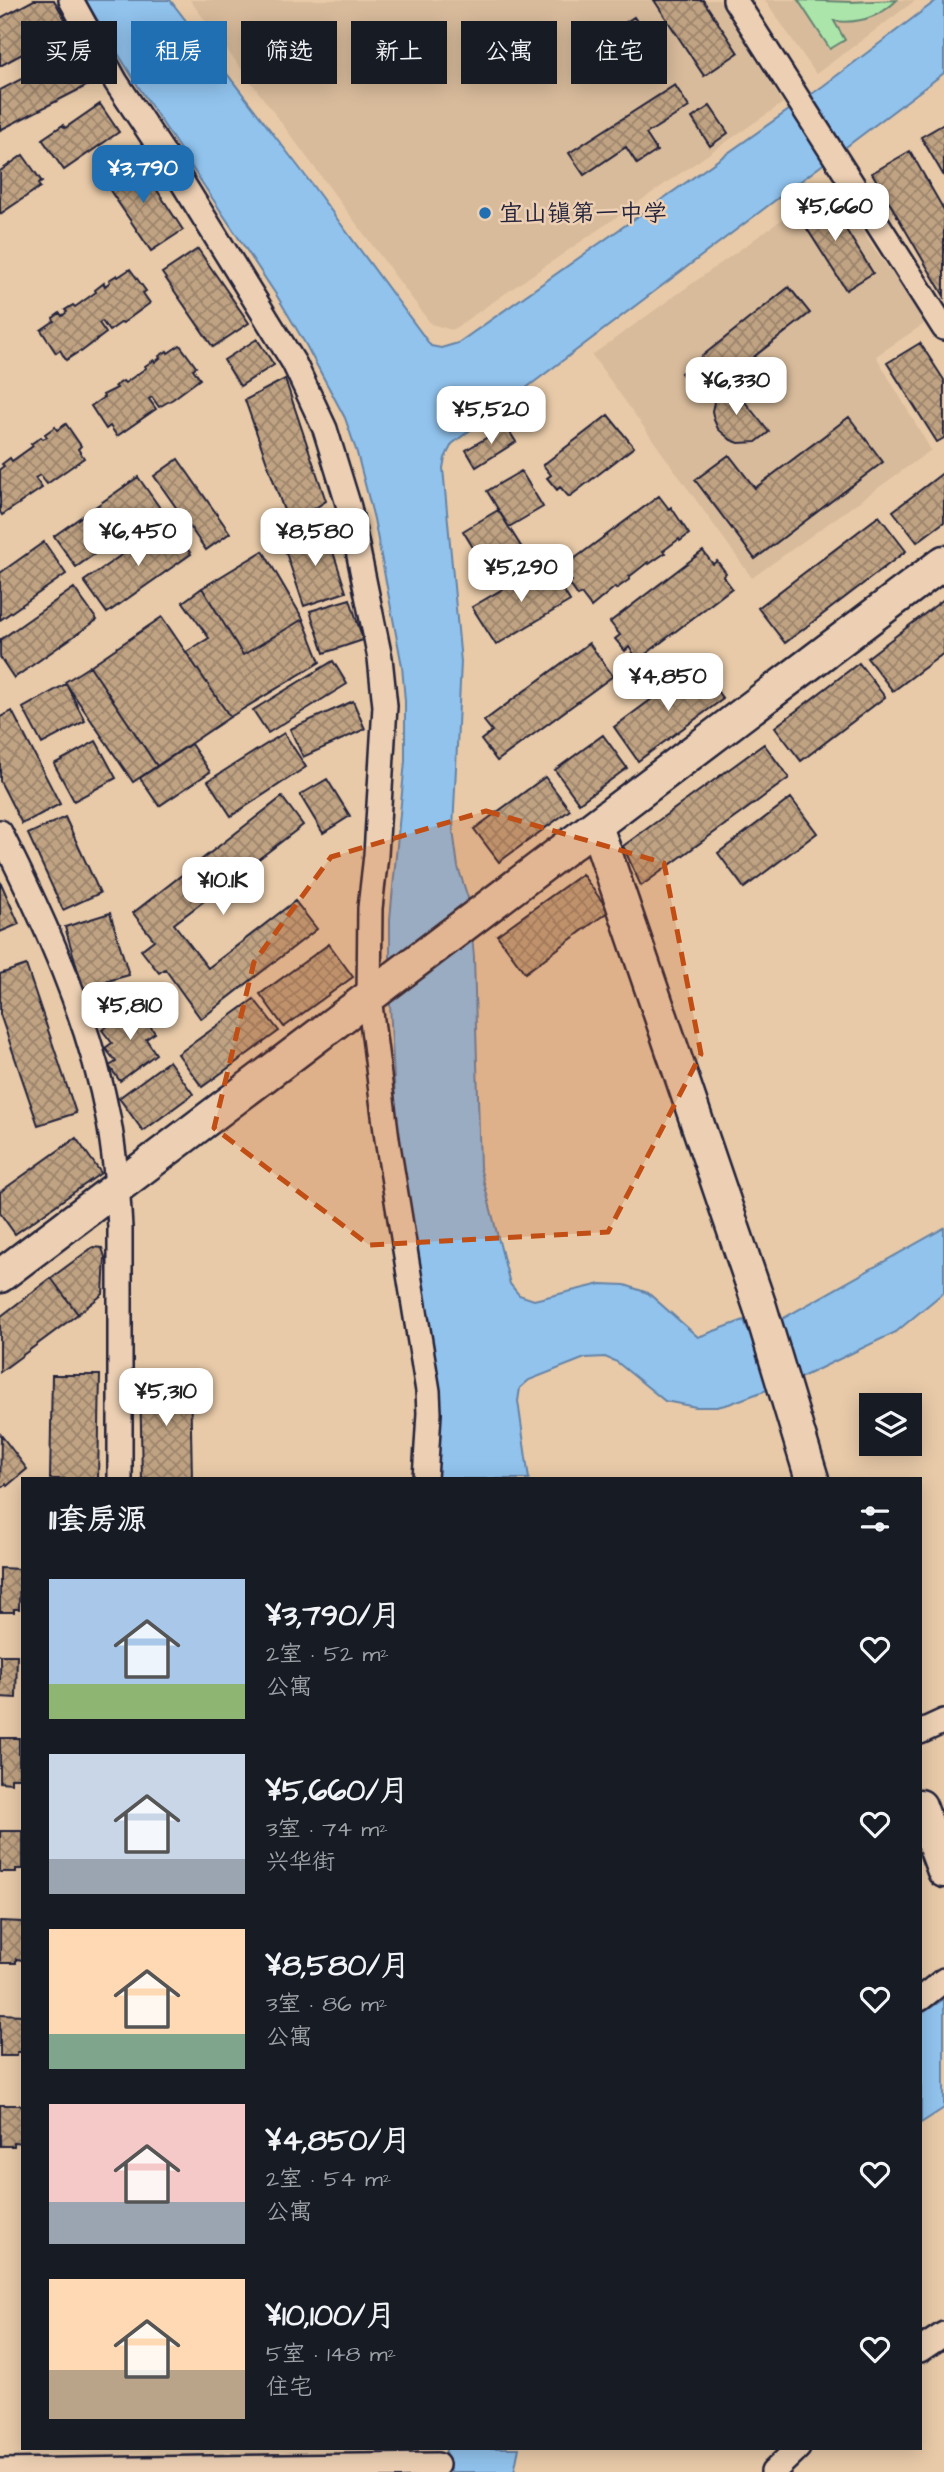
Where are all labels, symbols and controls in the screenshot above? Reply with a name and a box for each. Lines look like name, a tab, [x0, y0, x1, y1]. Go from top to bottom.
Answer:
chip: 买房	[21, 21, 117, 84]
chip: 租房	[131, 21, 227, 84]
chip: 筛选	[241, 21, 337, 84]
chip: 新上	[351, 21, 447, 84]
chip: 公寓	[461, 21, 557, 84]
chip: 住宅	[571, 21, 667, 84]
pin: ¥3,790	[86, 146, 200, 205]
text: ¥3,790	[108, 152, 178, 184]
pin: ¥5,660	[778, 184, 892, 243]
text: ¥5,660	[797, 190, 873, 222]
place label: 宜山镇第一中学	[499, 197, 667, 231]
marker: 宜山镇第一中学	[477, 205, 493, 221]
pin: ¥6,330	[679, 358, 793, 417]
text: ¥6,330	[702, 364, 770, 396]
pin: ¥5,520	[434, 386, 548, 446]
text: ¥5,520	[453, 393, 529, 425]
pin: ¥6,450	[81, 508, 195, 568]
pin: ¥8,580	[258, 508, 372, 568]
text: ¥6,450	[99, 515, 177, 547]
text: ¥8,580	[277, 515, 354, 547]
pin: ¥5,290	[464, 544, 578, 604]
text: ¥5,290	[484, 551, 558, 583]
pin: ¥4,850	[611, 654, 725, 713]
text: ¥4,850	[629, 660, 707, 692]
pin: ¥10.1K	[166, 858, 280, 917]
text: ¥10.1K	[198, 864, 248, 896]
pin: ¥5,810	[73, 982, 187, 1042]
text: ¥5,810	[97, 989, 163, 1021]
pin: ¥5,310	[109, 1368, 223, 1428]
text: ¥5,310	[135, 1375, 197, 1407]
map controls	[859, 1393, 922, 1456]
button: layers	[859, 1393, 922, 1456]
text: 11套房源	[49, 1499, 147, 1541]
icon: filters	[856, 1500, 894, 1538]
text: ¥3,790/月	[266, 1595, 401, 1637]
icon: home	[105, 1607, 189, 1691]
icon: heart	[856, 1630, 894, 1668]
text: 2室 · 52 m²	[266, 1638, 389, 1670]
text: 公寓	[266, 1671, 312, 1703]
text: ¥5,660/月	[266, 1770, 409, 1812]
icon: home	[105, 1782, 189, 1866]
icon: heart	[856, 1805, 894, 1843]
text: 3室 · 74 m²	[266, 1813, 388, 1845]
text: 兴华街	[266, 1846, 335, 1878]
text: ¥8,580/月	[266, 1945, 410, 1987]
icon: home	[105, 1957, 189, 2041]
icon: heart	[856, 1980, 894, 2018]
text: 3室 · 86 m²	[266, 1988, 387, 2020]
text: 公寓	[266, 2021, 312, 2053]
text: ¥4,850/月	[266, 2120, 411, 2162]
icon: home	[105, 2132, 189, 2216]
icon: heart	[856, 2155, 894, 2193]
text: 2室 · 54 m²	[266, 2163, 392, 2195]
text: 公寓	[266, 2196, 312, 2228]
text: ¥10,100/月	[266, 2295, 395, 2337]
icon: home	[105, 2307, 189, 2391]
icon: heart	[856, 2330, 894, 2368]
text: 5室 · 148 m²	[266, 2338, 396, 2370]
text: 住宅	[266, 2371, 312, 2403]

